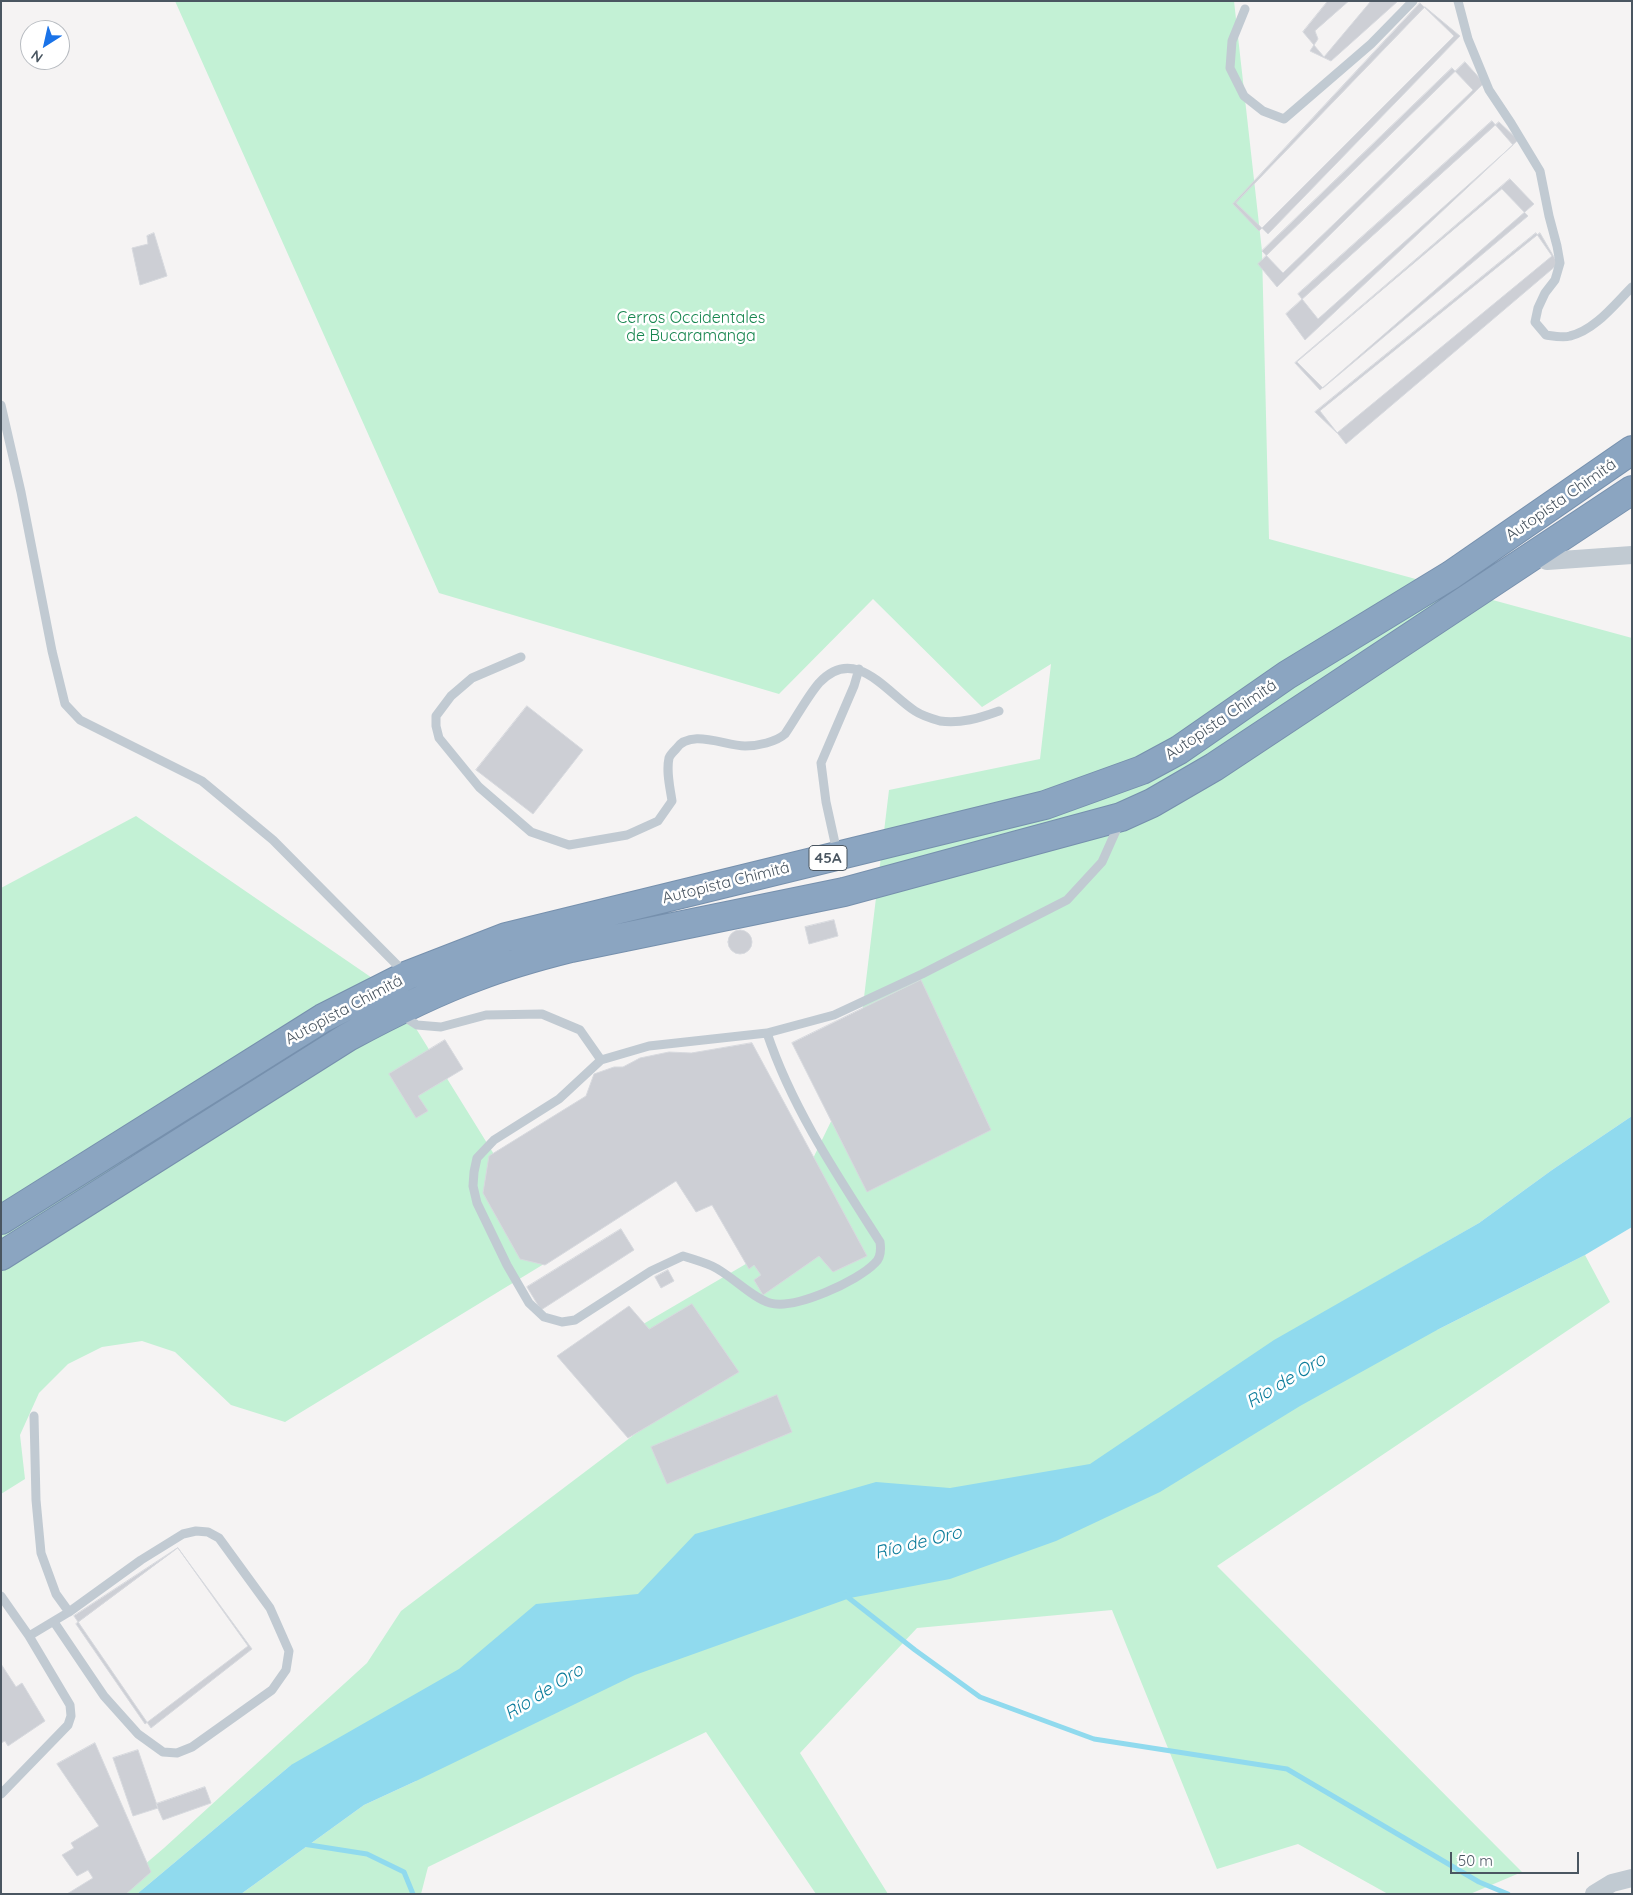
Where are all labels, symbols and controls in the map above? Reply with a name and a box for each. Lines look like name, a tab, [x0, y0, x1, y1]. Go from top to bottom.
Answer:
north arrow	[20, 20, 70, 70]
text: N	[28, 46, 46, 67]
park label: Cerros Occidentales de Bucaramanga	[617, 308, 765, 346]
street label: Autopista Chimitá	[1502, 455, 1620, 545]
street label: Autopista Chimitá	[1162, 676, 1280, 764]
road number: 45A	[809, 846, 847, 870]
street label: Autopista Chimitá	[660, 858, 792, 908]
street label: Autopista Chimitá	[282, 971, 406, 1049]
water label: Río de Oro	[1242, 1349, 1330, 1413]
water label: Río de Oro	[872, 1522, 964, 1564]
water label: Río de Oro	[501, 1659, 587, 1725]
scale bar	[1453, 1842, 1582, 1874]
text: 50 m	[1458, 1851, 1493, 1870]

